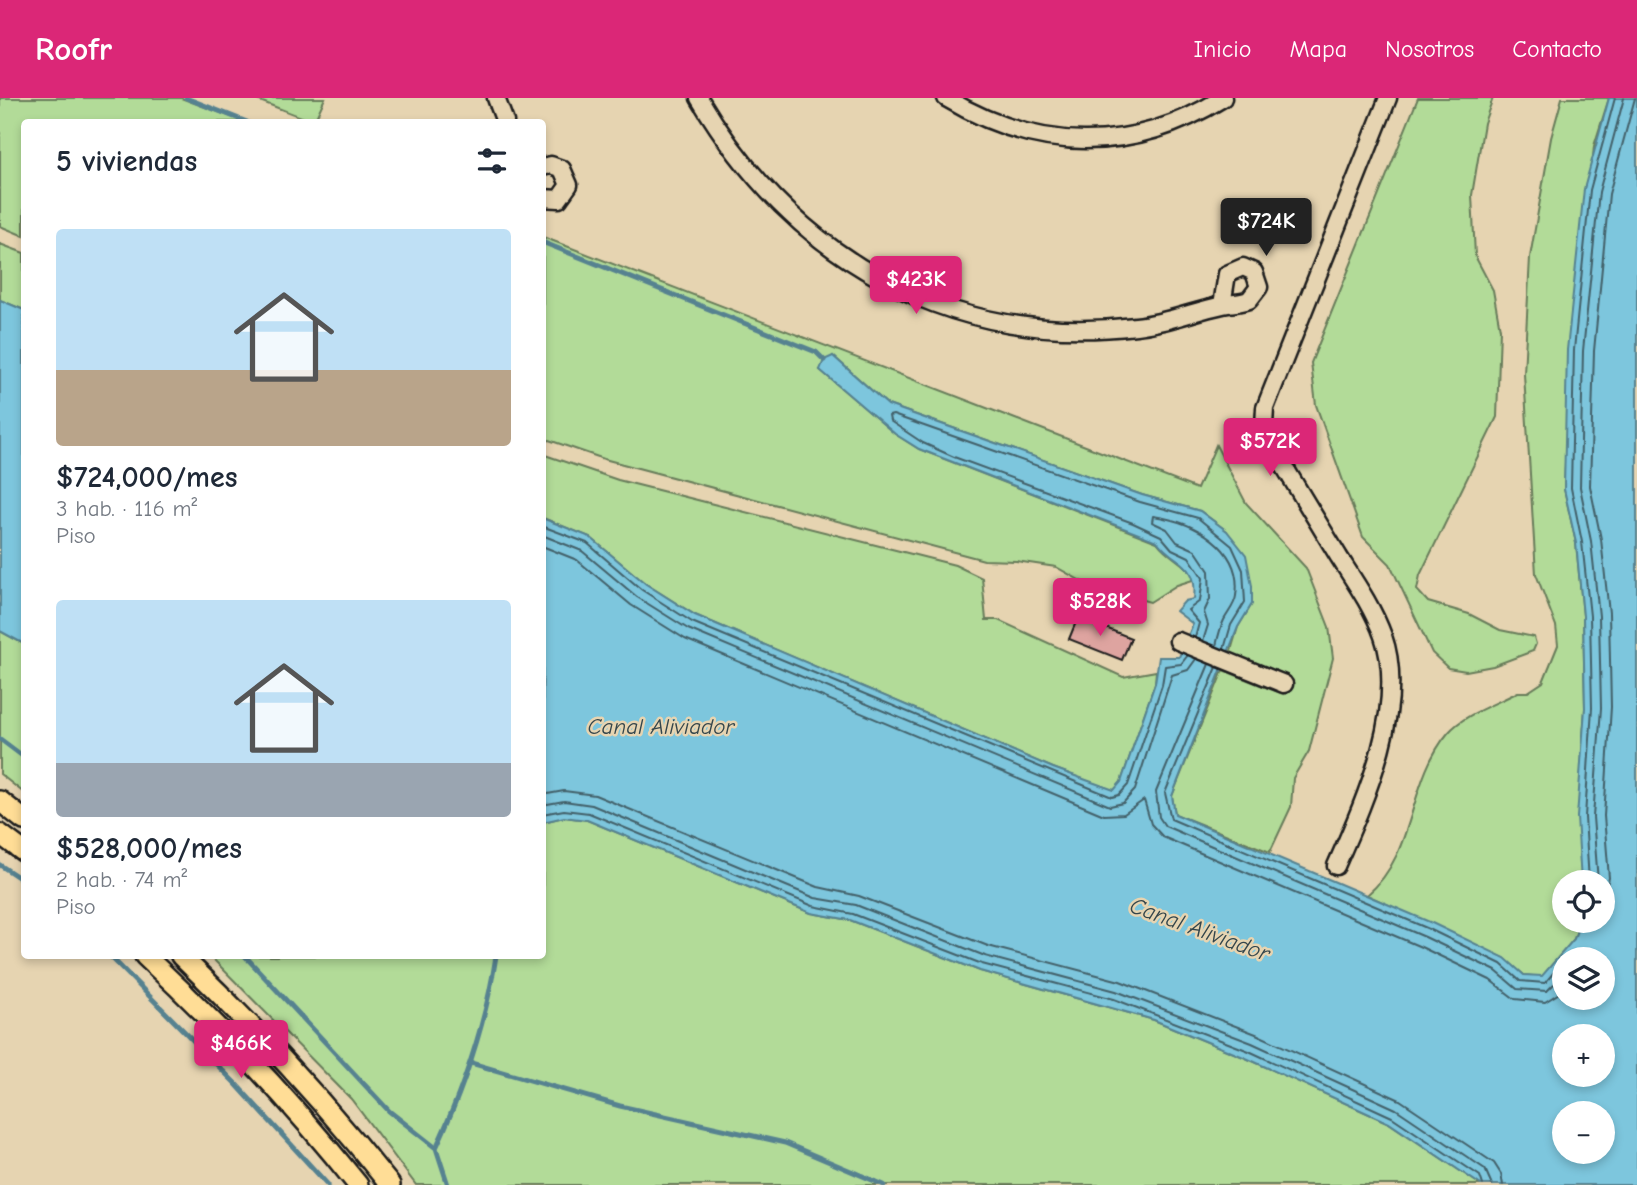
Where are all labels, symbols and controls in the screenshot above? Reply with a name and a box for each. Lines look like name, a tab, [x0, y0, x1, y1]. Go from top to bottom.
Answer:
text: Roofr	[35, 30, 112, 68]
text: Inicio	[1194, 35, 1251, 63]
text: Mapa	[1289, 35, 1347, 63]
text: Nosotros	[1385, 35, 1474, 63]
text: Contacto	[1512, 35, 1602, 63]
icon: filters	[473, 142, 511, 180]
text: 5 viviendas	[56, 144, 197, 179]
pin: $724K	[1217, 198, 1315, 258]
text: $724K	[1237, 207, 1295, 234]
pin: $423K	[867, 256, 965, 316]
text: $423K	[886, 265, 946, 292]
icon: home	[221, 274, 347, 400]
pin: $572K	[1221, 418, 1319, 478]
text: $572K	[1240, 427, 1300, 454]
text: $724,000/mes	[56, 460, 237, 495]
text: 3 hab. · 116 m²	[56, 495, 197, 522]
text: Piso	[56, 522, 96, 549]
pin: $528K	[1051, 578, 1149, 638]
text: $528K	[1069, 587, 1131, 614]
icon: home	[221, 645, 347, 771]
water label: Canal Aliviador	[588, 713, 735, 740]
text: $528,000/mes	[56, 831, 242, 866]
text: 2 hab. · 74 m²	[56, 866, 187, 893]
map controls	[1552, 870, 1615, 1164]
button: locate	[1552, 870, 1615, 933]
water label: Canal Aliviador	[1126, 892, 1274, 968]
text: Piso	[56, 893, 96, 920]
button: layers	[1552, 947, 1615, 1010]
pin: $466K	[192, 1020, 290, 1080]
button: +	[1552, 1024, 1615, 1087]
text: $466K	[210, 1029, 272, 1056]
button: −	[1552, 1101, 1615, 1164]

